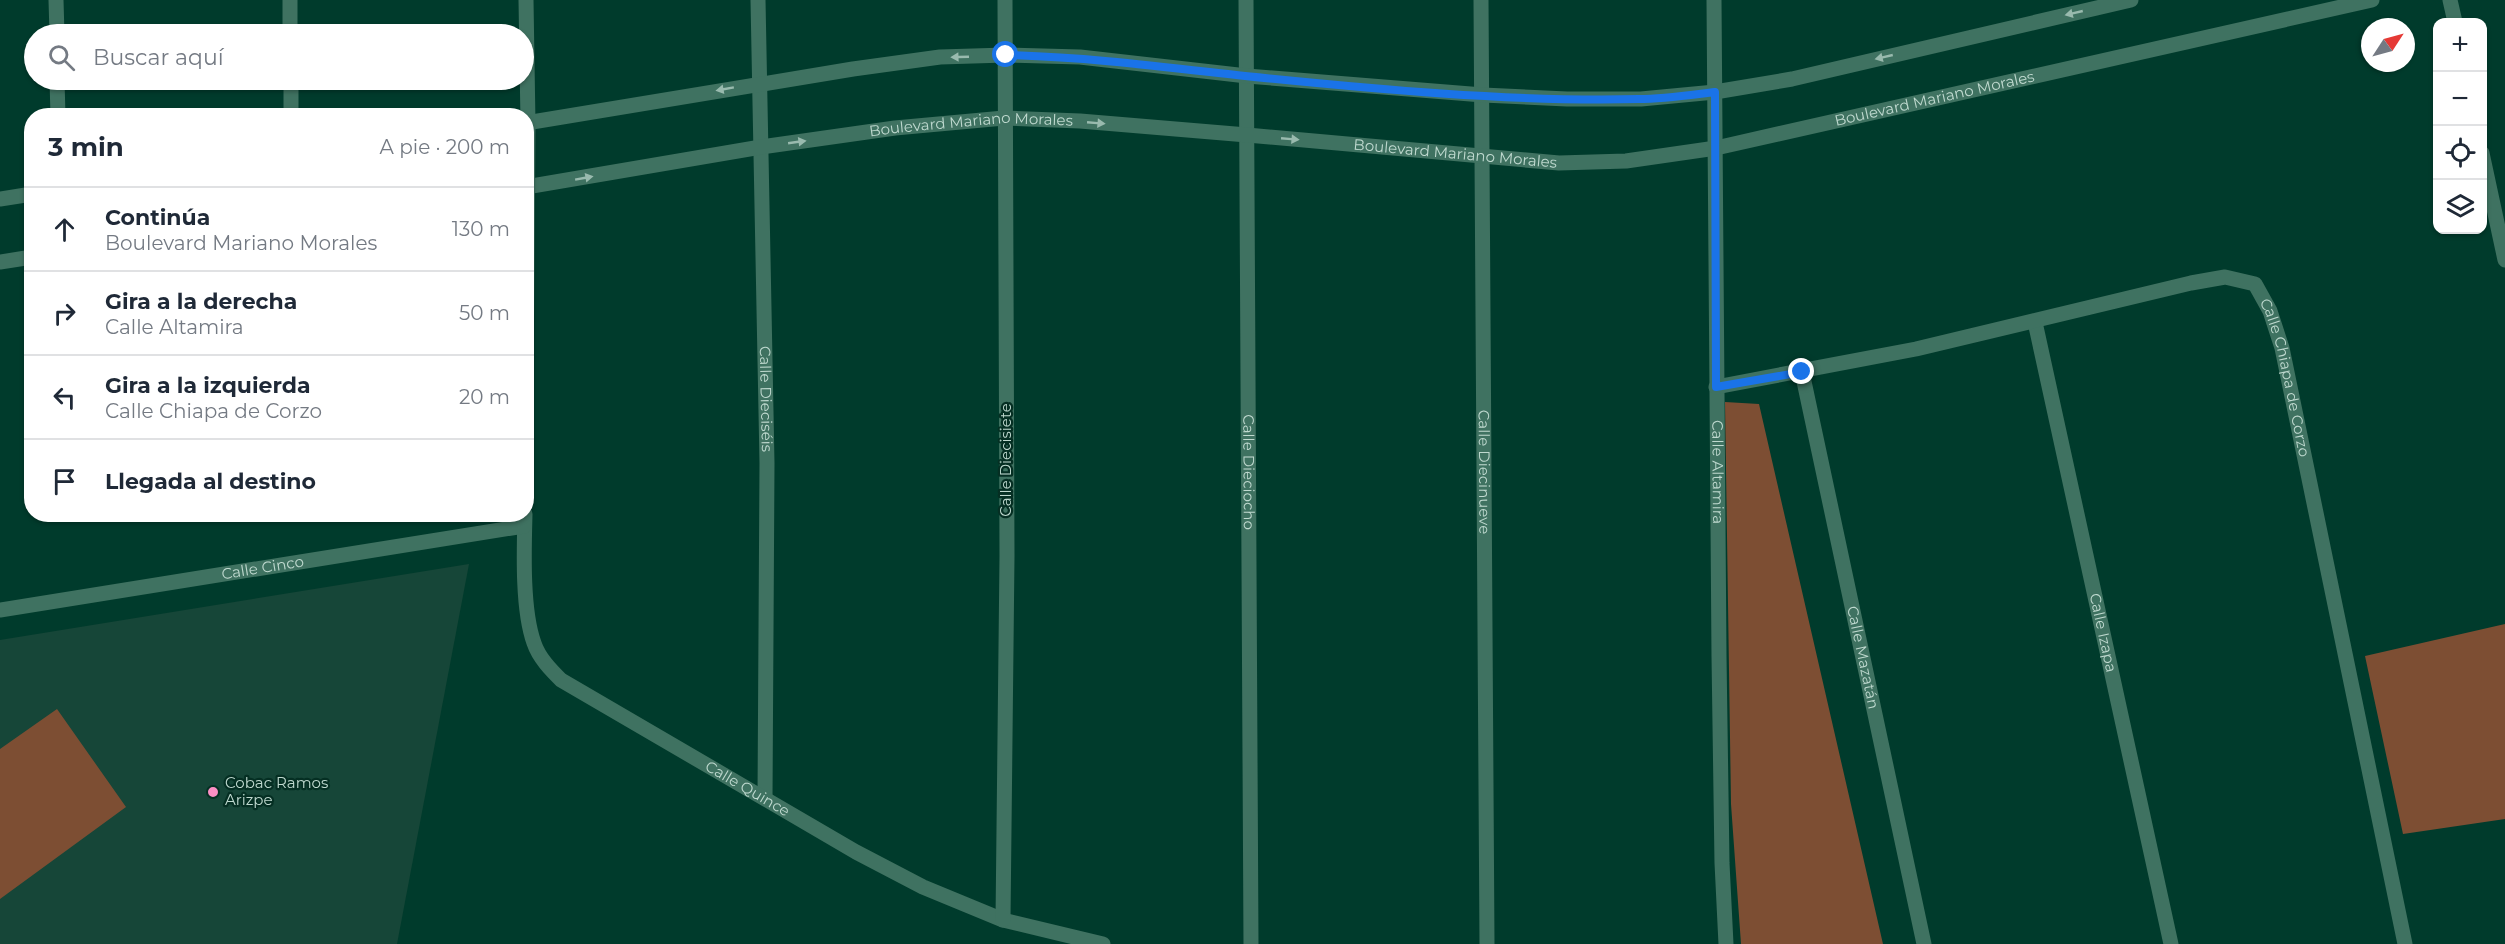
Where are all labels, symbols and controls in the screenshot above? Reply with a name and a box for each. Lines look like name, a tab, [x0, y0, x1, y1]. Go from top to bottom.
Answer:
one-way arrow	[2065, 9, 2083, 19]
north arrow	[2361, 18, 2415, 72]
map controls	[2433, 18, 2487, 234]
button: +	[2433, 18, 2487, 72]
search box	[24, 24, 534, 90]
icon: search	[45, 41, 78, 74]
route start	[992, 41, 1018, 67]
text: Buscar aquí	[93, 44, 224, 71]
one-way arrow	[950, 52, 969, 61]
one-way arrow	[1875, 53, 1893, 63]
street label: Boulevard Mariano Morales	[1833, 66, 2036, 130]
button: −	[2433, 72, 2487, 126]
one-way arrow	[716, 85, 735, 94]
street label: Boulevard Mariano Morales	[868, 108, 1073, 141]
one-way arrow	[1086, 118, 1105, 127]
button: locate	[2433, 126, 2487, 180]
text: 3 min	[48, 131, 124, 163]
one-way arrow	[1281, 134, 1300, 144]
text: A pie · 200 m	[380, 135, 510, 159]
street label: Boulevard Mariano Morales	[1353, 135, 1558, 172]
one-way arrow	[788, 137, 807, 146]
one-way arrow	[575, 173, 594, 182]
button: layers	[2433, 180, 2487, 234]
text: Continúa	[105, 204, 210, 231]
icon: ahead	[48, 213, 81, 246]
text: 130 m	[452, 217, 510, 241]
text: Boulevard Mariano Morales	[105, 231, 377, 255]
text: Gira a la derecha	[105, 288, 297, 315]
street label: Calle Chiapa de Corzo	[2256, 295, 2314, 458]
icon: right	[48, 297, 81, 330]
text: 50 m	[459, 301, 510, 325]
text: Calle Altamira	[105, 315, 244, 339]
street label: Calle Dieciséis	[756, 346, 777, 452]
route end	[1788, 358, 1814, 384]
text: Gira a la izquierda	[105, 372, 311, 399]
icon: left	[48, 381, 81, 414]
text: 20 m	[459, 385, 510, 409]
text: Calle Chiapa de Corzo	[105, 399, 322, 423]
street label: Calle Diecisiete	[996, 403, 1015, 517]
street label: Calle Diecinueve	[1475, 410, 1494, 534]
street label: Calle Dieciocho	[1239, 414, 1259, 530]
street label: Calle Altamira	[1708, 420, 1728, 524]
icon: arrive	[48, 465, 81, 498]
text: Llegada al destino	[105, 468, 316, 495]
street label: Calle Cinco	[220, 551, 305, 583]
street label: Calle Izapa	[2086, 591, 2121, 674]
street label: Calle Mazatán	[1843, 604, 1884, 711]
street label: Calle Quince	[702, 756, 793, 820]
place label: Cobac Ramos Arizpe	[225, 773, 328, 809]
marker: Cobac Ramos Arizpe	[206, 785, 220, 799]

